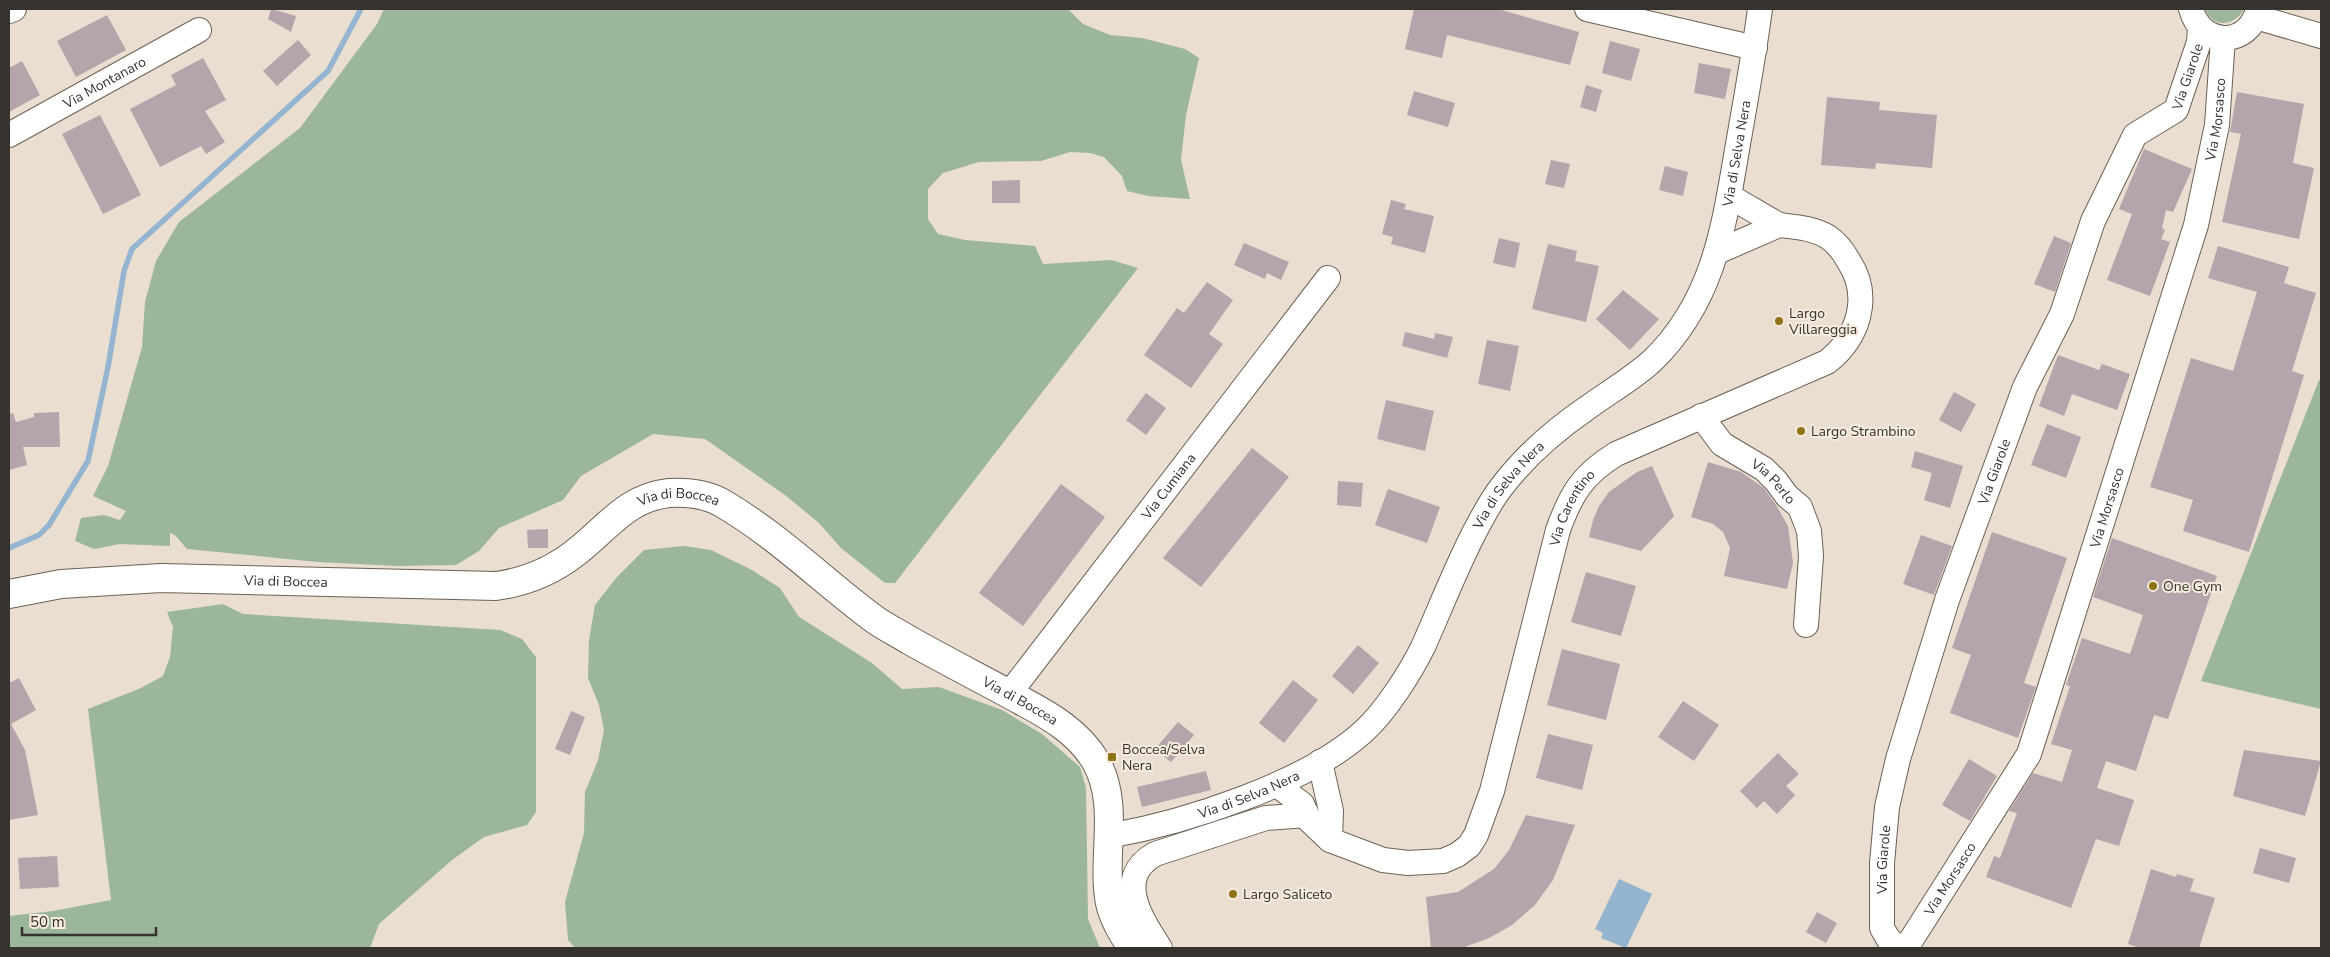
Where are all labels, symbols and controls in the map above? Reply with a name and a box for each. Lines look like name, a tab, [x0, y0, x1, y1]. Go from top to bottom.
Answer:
street label: Via Giarole	[2167, 41, 2208, 113]
street label: Via Montanaro	[59, 52, 150, 114]
street label: Via Morsasco	[2200, 77, 2230, 164]
street label: Via di Selva Nera	[1718, 99, 1756, 209]
place label: Largo Villareggia	[1788, 304, 1857, 339]
marker: Largo Villareggia	[1773, 315, 1785, 327]
place label: Largo Strambino	[1811, 422, 1916, 441]
marker: Largo Strambino	[1795, 425, 1807, 437]
street label: Via Giarole	[1973, 436, 2015, 508]
street label: Via di Selva Nera	[1468, 437, 1549, 534]
street label: Via Cumiana	[1137, 449, 1200, 524]
street label: Via Perlo	[1747, 454, 1799, 509]
street label: Via Carentino	[1545, 465, 1599, 549]
street label: Via Morsasco	[2085, 465, 2129, 552]
street label: Via di Boccea	[634, 484, 723, 512]
street label: Via di Boccea	[243, 571, 328, 592]
place label: One Gym	[2163, 577, 2222, 596]
marker: One Gym	[2147, 580, 2159, 592]
street label: Via di Boccea	[978, 672, 1062, 730]
place label: Boccea/Selva Nera	[1122, 740, 1205, 775]
marker: Boccea/Selva Nera	[1106, 751, 1118, 763]
street label: Via di Selva Nera	[1195, 766, 1303, 824]
street label: Via Giarole	[1873, 824, 1895, 895]
street label: Via Morsasco	[1919, 838, 1981, 920]
place label: Largo Saliceto	[1243, 885, 1333, 904]
marker: Largo Saliceto	[1227, 888, 1239, 900]
scale bar	[22, 904, 156, 936]
text: 50 m	[30, 912, 65, 932]

